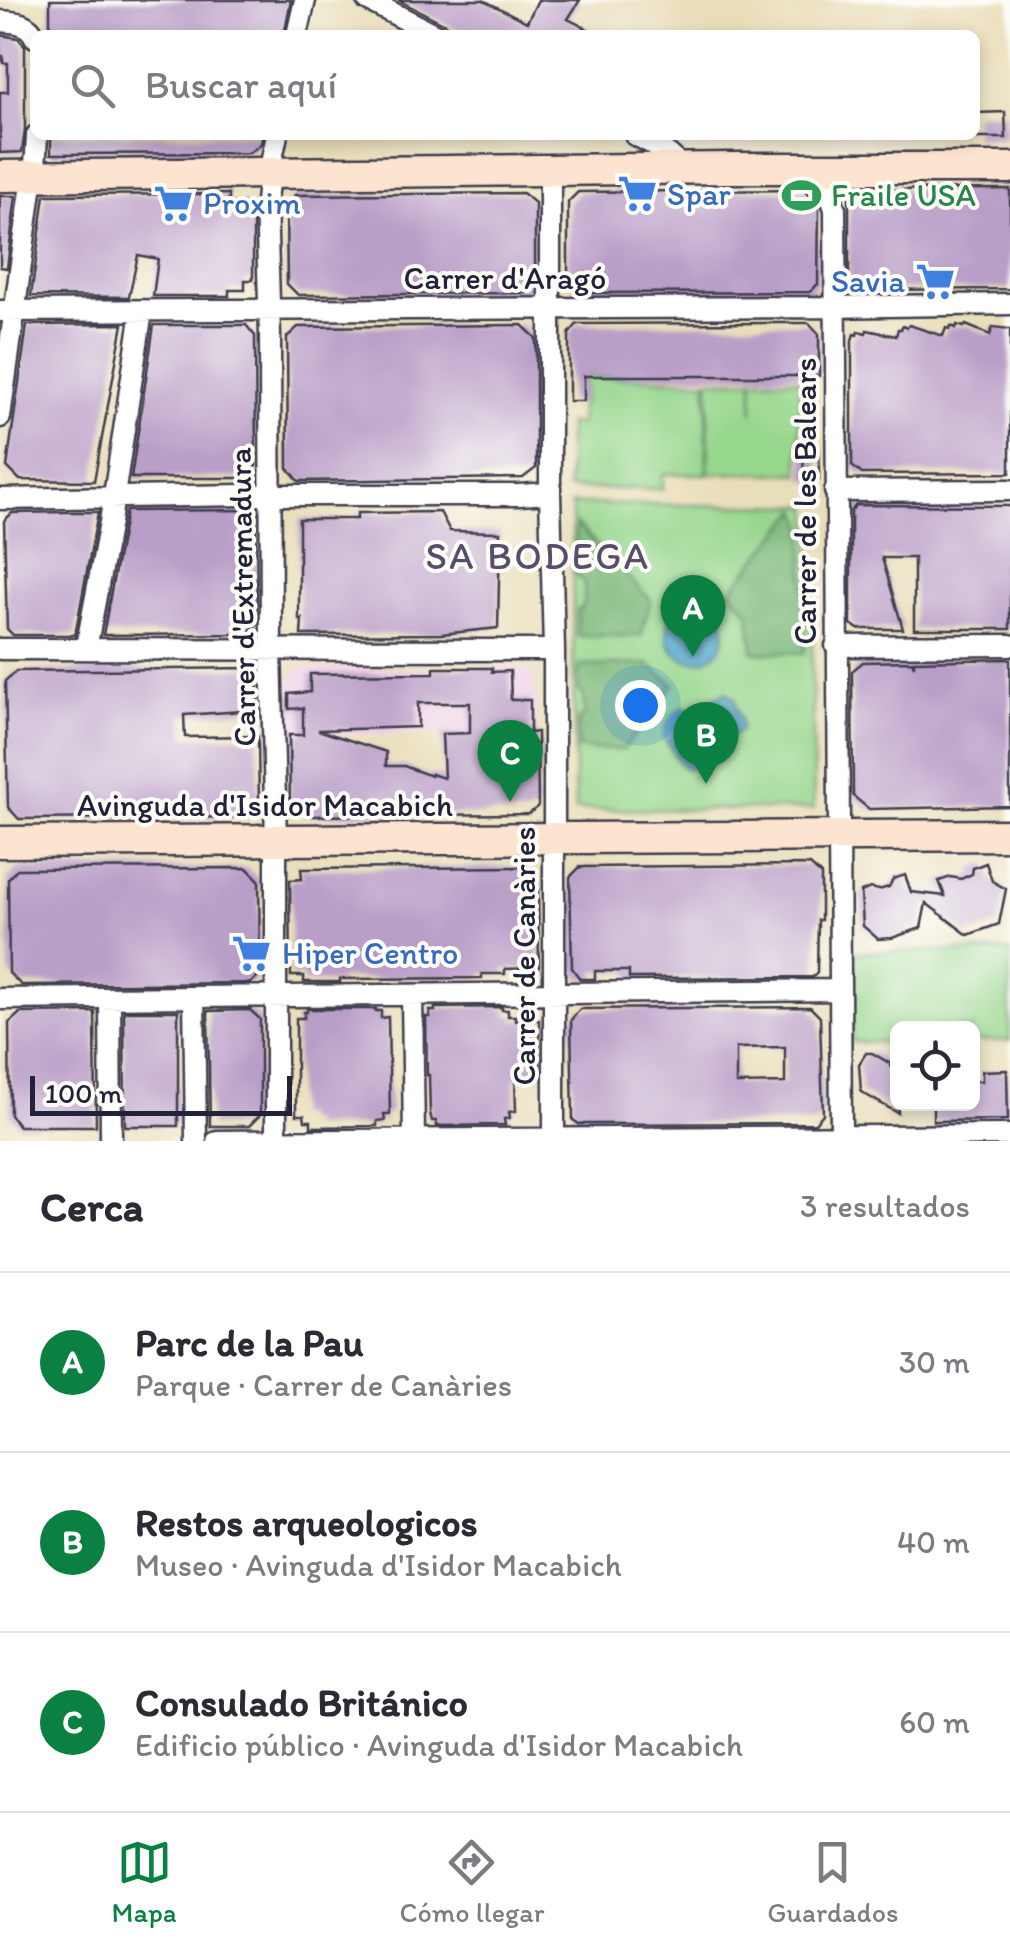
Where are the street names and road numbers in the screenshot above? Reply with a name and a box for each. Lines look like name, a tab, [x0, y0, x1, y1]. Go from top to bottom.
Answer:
street label: Carrer d'Aragó	[404, 259, 606, 297]
street label: Carrer de les Balears	[786, 357, 824, 645]
street label: Carrer d'Extremadura	[220, 447, 264, 747]
street label: Avinguda d'Isidor Macabich	[77, 786, 453, 824]
street label: Carrer de Canàries	[505, 827, 543, 1085]

